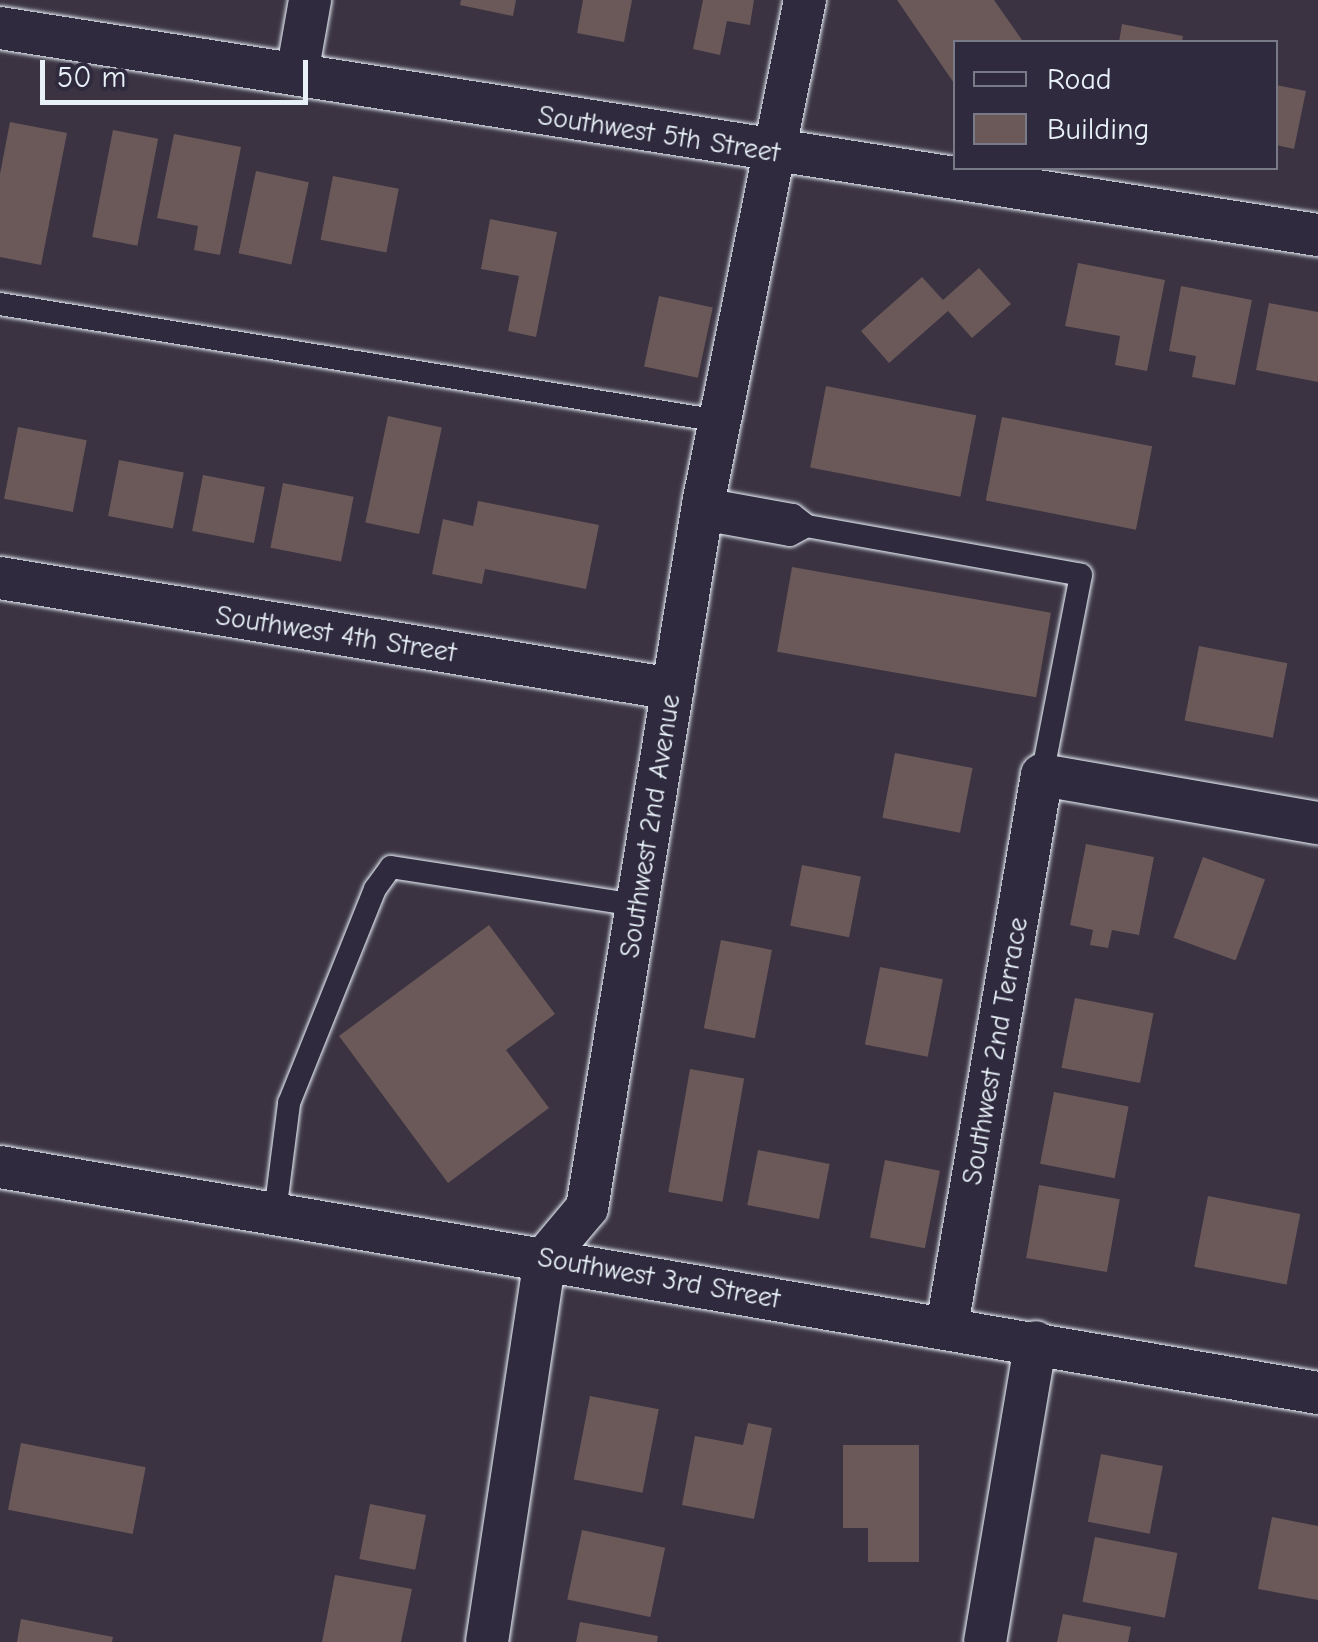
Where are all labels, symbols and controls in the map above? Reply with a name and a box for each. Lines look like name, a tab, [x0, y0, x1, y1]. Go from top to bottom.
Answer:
scale bar	[45, 40, 312, 102]
legend	[953, 40, 1278, 170]
text: 50 m	[57, 60, 126, 95]
text: Road	[1047, 62, 1112, 97]
street label: Southwest 5th Street	[536, 98, 782, 170]
text: Building	[1047, 112, 1150, 147]
street label: Southwest 4th Street	[213, 598, 459, 670]
street label: Southwest 2nd Avenue	[613, 692, 687, 960]
street label: Southwest 2nd Terrace	[955, 915, 1035, 1187]
street label: Southwest 3rd Street	[535, 1240, 783, 1316]

